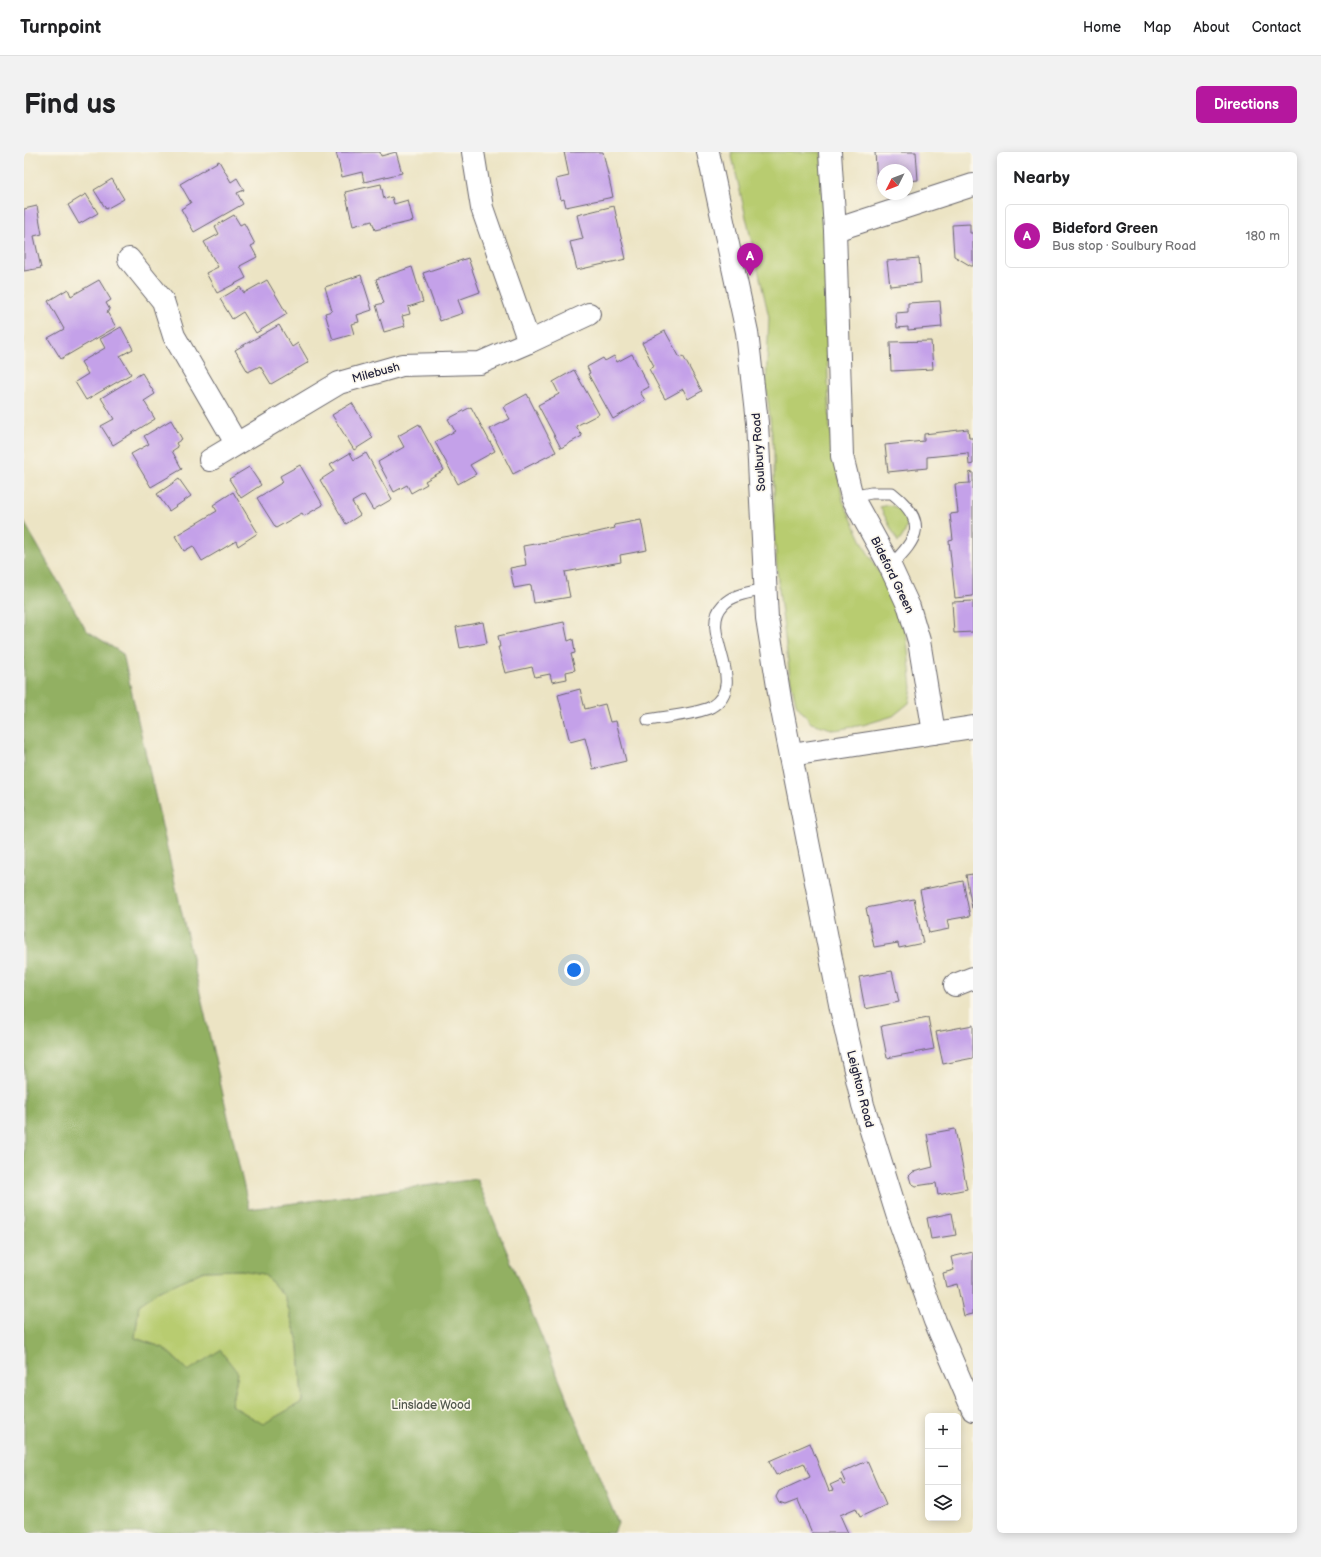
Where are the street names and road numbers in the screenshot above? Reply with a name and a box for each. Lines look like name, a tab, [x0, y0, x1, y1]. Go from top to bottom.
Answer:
street label: Milebush	[350, 359, 402, 387]
street label: Soulbury Road	[749, 412, 769, 492]
street label: Bideford Green	[867, 534, 917, 616]
street label: Leighton Road	[843, 1049, 877, 1129]

